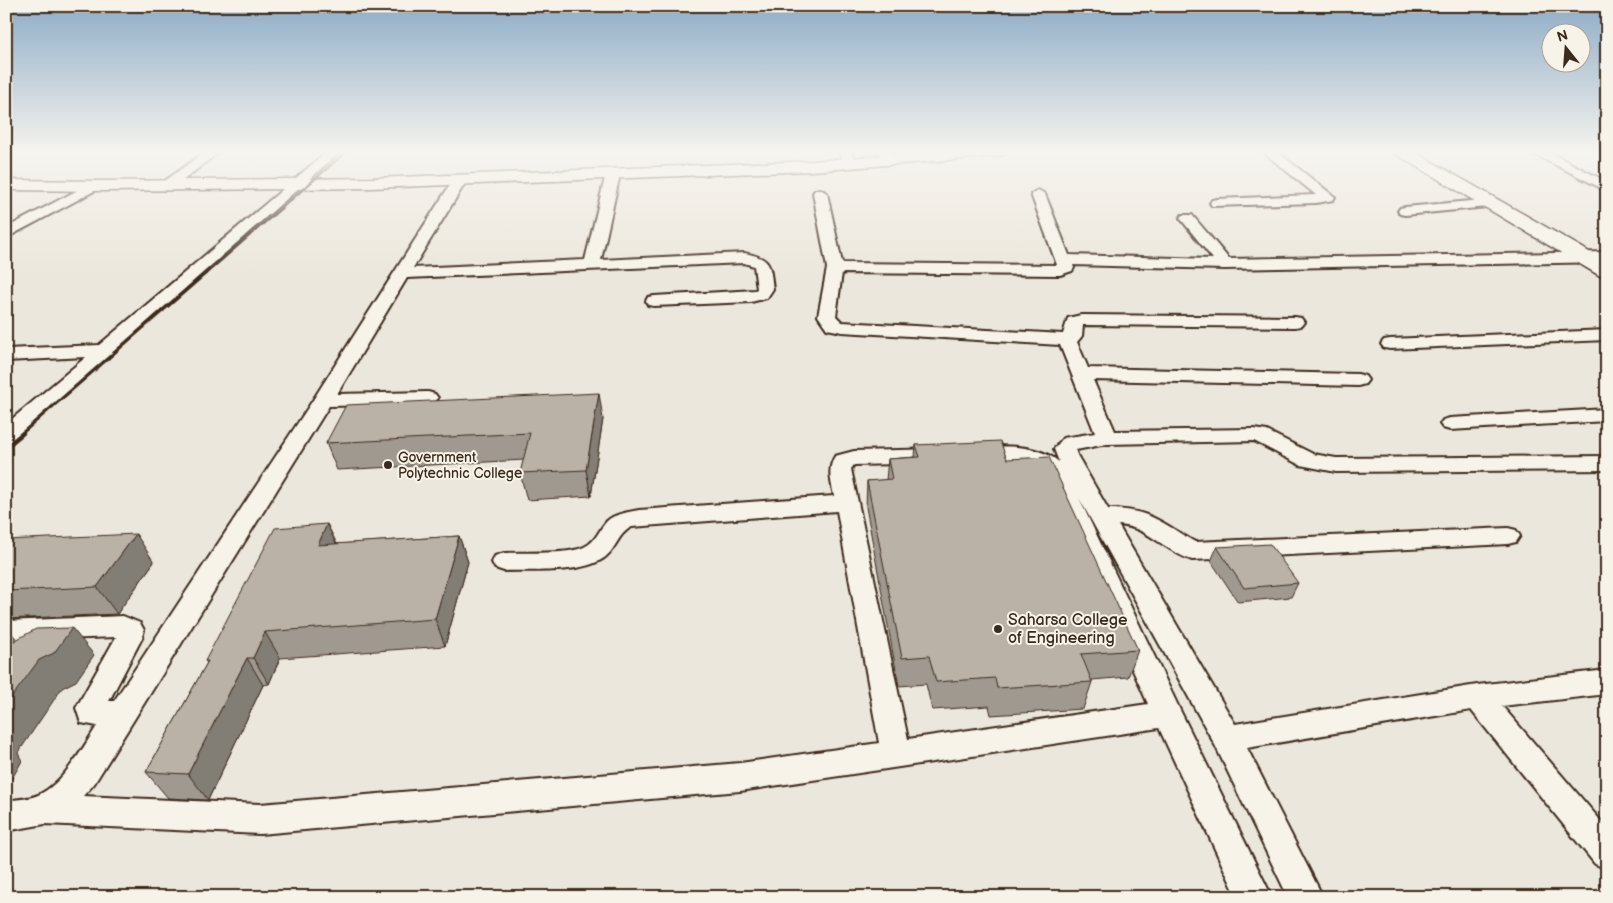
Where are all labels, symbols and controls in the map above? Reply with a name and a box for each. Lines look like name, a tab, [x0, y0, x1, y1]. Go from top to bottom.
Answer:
north arrow	[1540, 22, 1590, 72]
text: N	[1555, 26, 1570, 46]
place label: Government Polytechnic College	[398, 449, 522, 482]
marker: Government Polytechnic College	[382, 459, 394, 471]
place label: Saharsa College of Engineering	[1008, 611, 1128, 648]
marker: Saharsa College of Engineering	[992, 623, 1004, 635]

